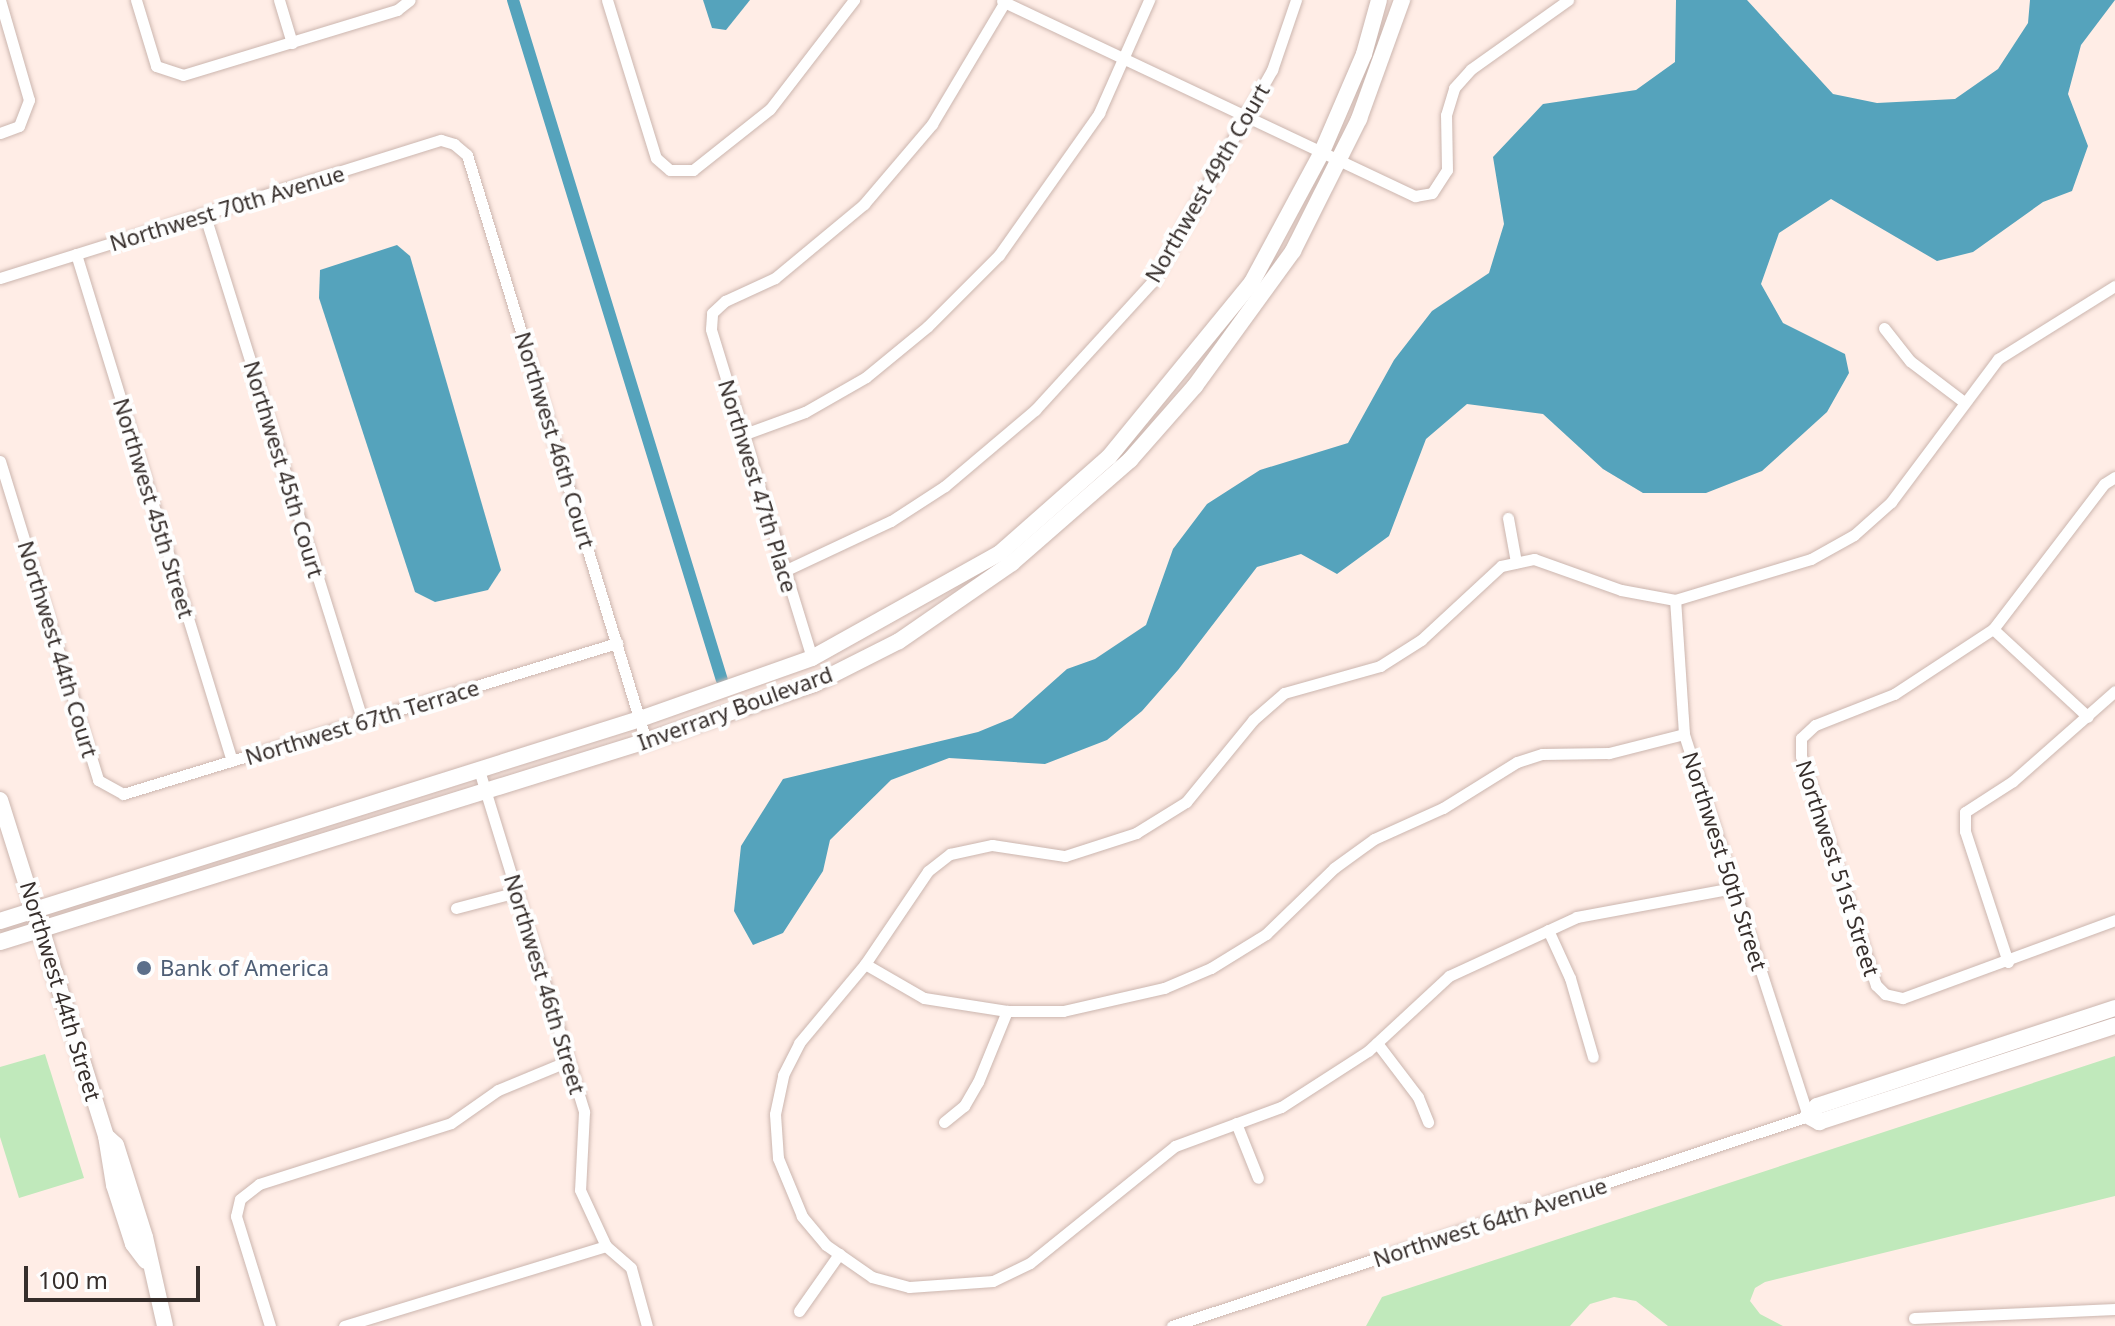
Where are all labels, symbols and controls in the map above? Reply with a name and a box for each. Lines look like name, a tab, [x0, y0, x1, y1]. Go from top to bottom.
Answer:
street label: Northwest 49th Court	[1139, 79, 1275, 287]
street label: Northwest 70th Avenue	[106, 160, 348, 256]
street label: Northwest 46th Court	[510, 329, 600, 551]
street label: Northwest 45th Court	[239, 358, 329, 580]
street label: Northwest 47th Place	[713, 376, 803, 596]
street label: Northwest 45th Street	[108, 395, 200, 621]
street label: Northwest 44th Court	[13, 538, 103, 760]
street label: Inverrary Boulevard	[634, 660, 836, 756]
street label: Northwest 67th Terrace	[242, 674, 482, 770]
street label: Northwest 50th Street	[1677, 748, 1773, 974]
street label: Northwest 51st Street	[1791, 757, 1885, 979]
street label: Northwest 46th Street	[499, 871, 591, 1097]
street label: Northwest 44th Street	[15, 878, 107, 1104]
place label: Bank of America	[160, 955, 329, 981]
marker: Bank of America	[135, 959, 153, 977]
street label: Northwest 64th Avenue	[1370, 1172, 1610, 1272]
scale bar	[28, 1250, 204, 1300]
text: 100 m	[38, 1263, 108, 1296]

